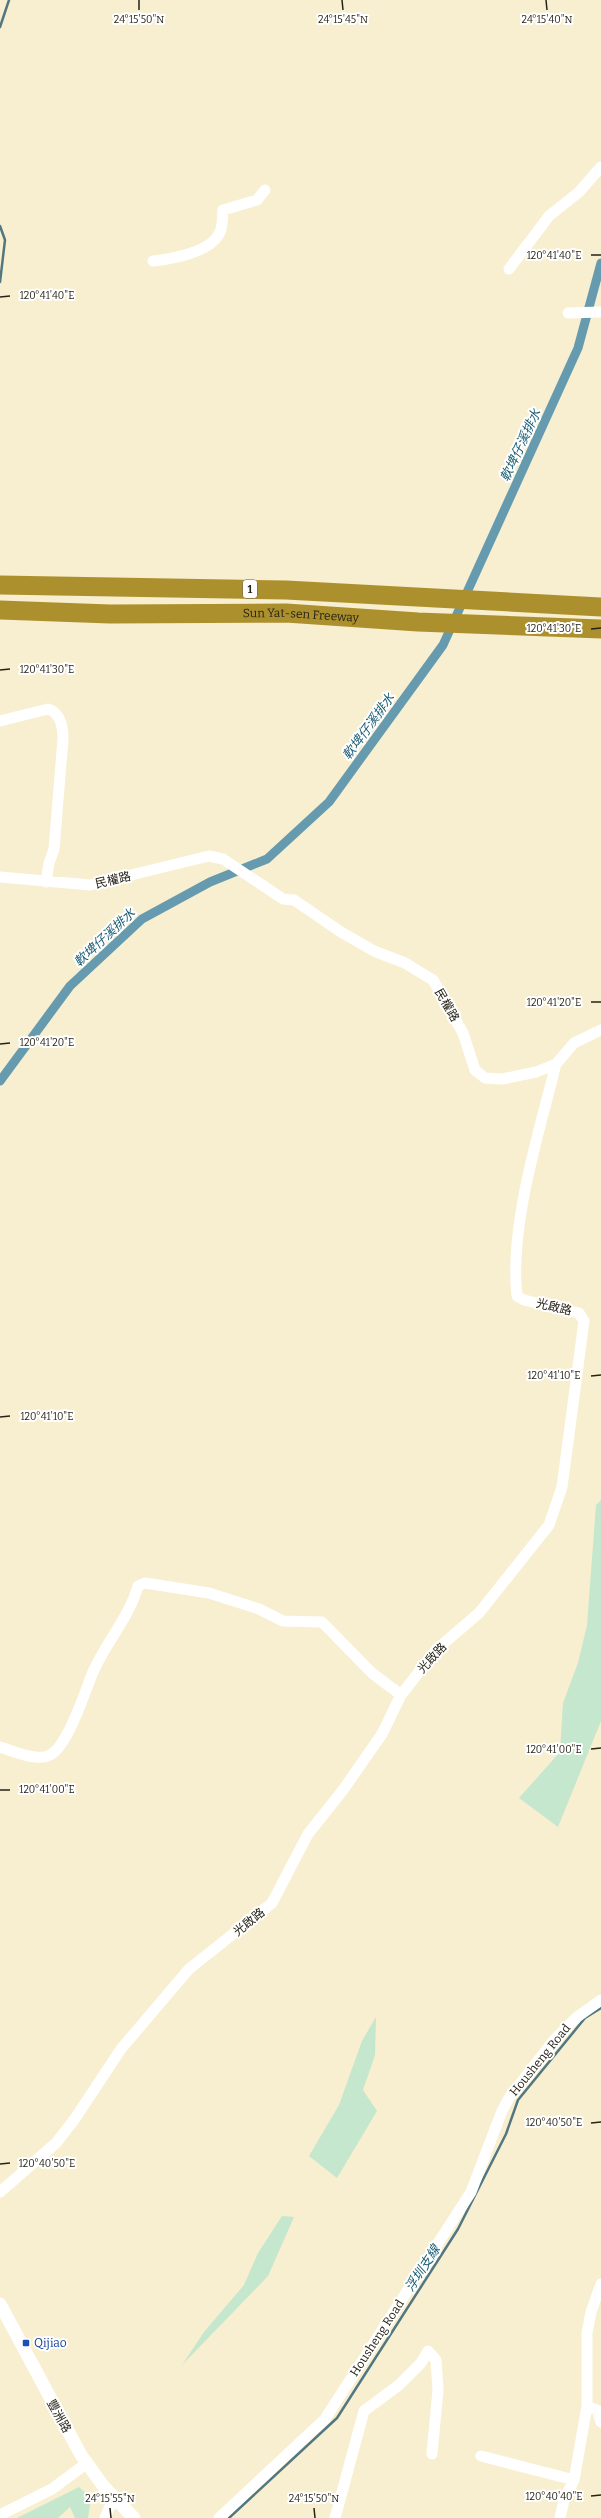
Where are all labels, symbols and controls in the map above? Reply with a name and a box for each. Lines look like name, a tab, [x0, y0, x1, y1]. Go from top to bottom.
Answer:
text: 24°15'50"N	[114, 14, 164, 26]
text: 24°15'45"N	[318, 14, 368, 26]
text: 24°15'40"N	[521, 14, 573, 26]
text: 120°41'40"E	[527, 250, 581, 262]
text: 120°41'40"E	[20, 290, 74, 302]
water label: 軟埤仔溪排水	[497, 406, 544, 484]
road number: 1	[243, 580, 257, 598]
street label: Sun Yat-sen Freeway	[243, 606, 360, 625]
text: 120°41'30"E	[527, 623, 581, 635]
text: 120°41'30"E	[20, 664, 74, 676]
water label: 軟埤仔溪排水	[339, 690, 398, 762]
street label: 民權路	[94, 869, 132, 891]
water label: 軟埤仔溪排水	[71, 905, 139, 969]
street label: 民權路	[432, 986, 462, 1024]
text: 120°41'20"E	[527, 997, 581, 1009]
text: 120°41'20"E	[20, 1037, 74, 1049]
street label: 光啟路	[535, 1296, 573, 1318]
text: 120°41'10"E	[528, 1370, 580, 1382]
text: 120°41'10"E	[21, 1411, 73, 1423]
street label: 光啟路	[415, 1640, 449, 1676]
text: 120°41'00"E	[526, 1744, 582, 1756]
text: 120°41'00"E	[19, 1784, 75, 1796]
street label: 光啟路	[231, 1905, 267, 1939]
street label: Housheng Road	[507, 2021, 573, 2099]
text: 120°40'50"E	[526, 2117, 582, 2129]
text: 120°40'50"E	[19, 2158, 75, 2170]
water label: 浮圳支線	[402, 2241, 444, 2294]
street label: Housheng Road	[347, 2297, 407, 2379]
place label: Qijiao	[34, 2336, 67, 2350]
marker: Qijiao	[21, 2338, 31, 2348]
street label: 豐洲路	[44, 2397, 74, 2435]
text: 120°40'40"E	[525, 2491, 583, 2503]
text: 24°15'55"N	[85, 2493, 135, 2505]
text: 24°15'50"N	[289, 2493, 339, 2505]

